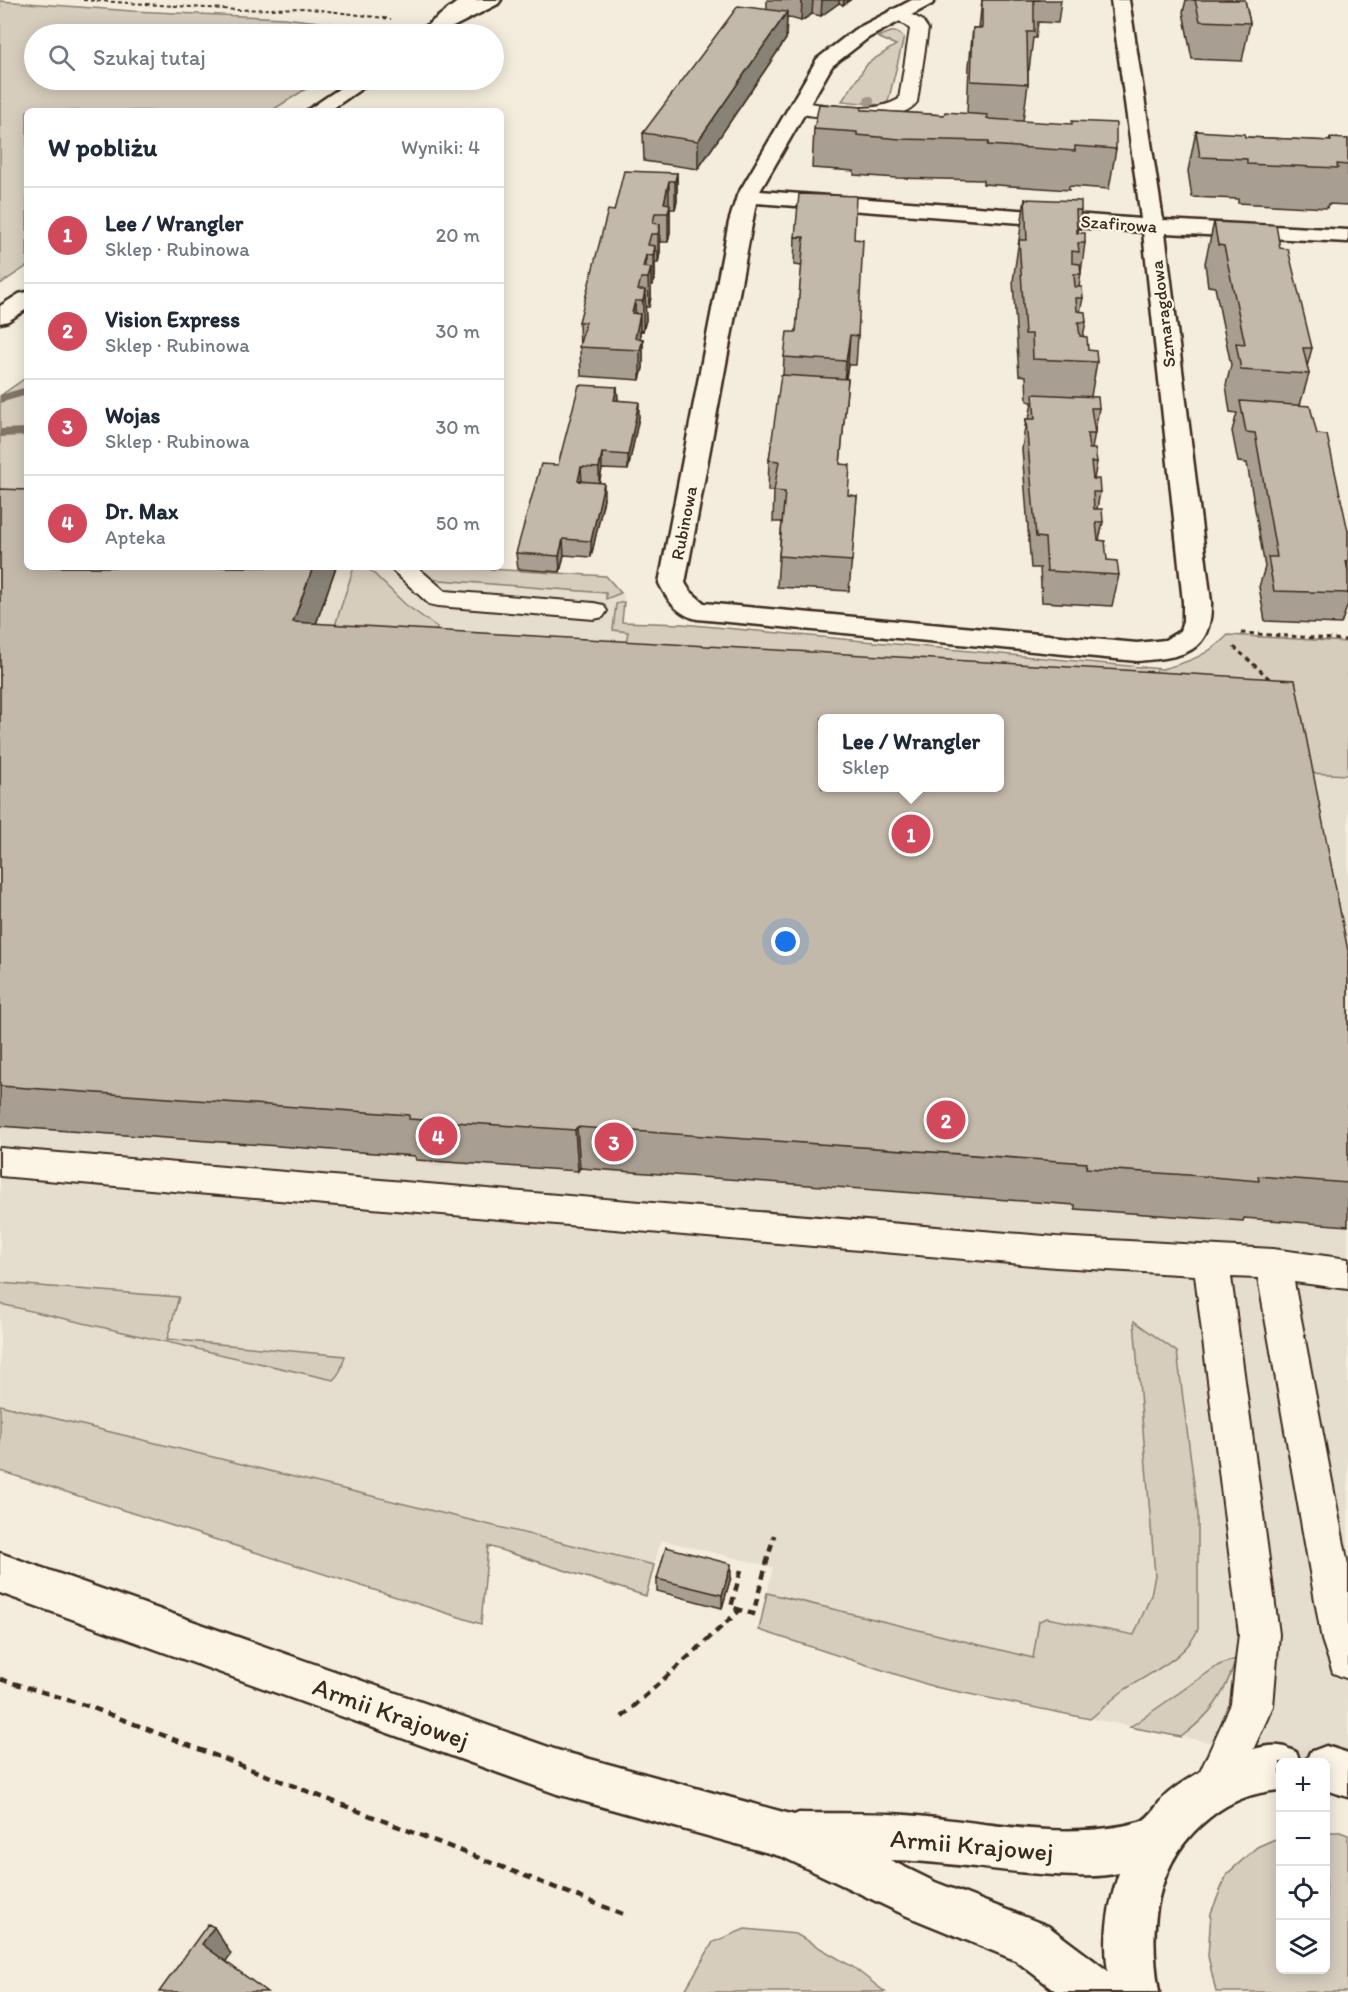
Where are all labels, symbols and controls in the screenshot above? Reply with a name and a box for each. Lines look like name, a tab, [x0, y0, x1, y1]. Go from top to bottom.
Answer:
search box	[24, 24, 504, 90]
icon: search	[45, 41, 78, 74]
text: Szukaj tutaj	[93, 44, 206, 71]
text: W pobliżu	[48, 131, 157, 163]
text: Wyniki: 4	[401, 135, 480, 159]
text: Lee / Wrangler	[105, 210, 243, 237]
street label: Szafirowa	[1080, 210, 1159, 238]
text: 1	[63, 223, 72, 247]
text: 20 m	[436, 223, 480, 247]
text: Sklep · Rubinowa	[105, 237, 250, 261]
street label: Szmaragdowa	[1145, 258, 1180, 369]
text: Vision Express	[105, 306, 240, 333]
text: 2	[62, 319, 73, 343]
text: 30 m	[435, 319, 480, 343]
text: Sklep · Rubinowa	[105, 333, 250, 357]
text: Wojas	[105, 402, 160, 429]
text: 3	[62, 415, 73, 439]
text: 30 m	[435, 415, 480, 439]
text: Sklep · Rubinowa	[105, 429, 250, 453]
street label: Rubinowa	[666, 483, 702, 562]
text: Dr. Max	[105, 498, 178, 525]
text: 4	[61, 511, 74, 535]
text: 50 m	[436, 511, 480, 535]
text: Apteka	[105, 525, 166, 549]
popup	[818, 714, 1004, 792]
text: Lee / Wrangler	[842, 728, 980, 755]
text: Sklep	[842, 755, 889, 779]
pin: 1	[892, 812, 930, 856]
your location	[771, 927, 800, 956]
pin: 2	[926, 1098, 966, 1142]
pin: 4	[418, 1114, 458, 1158]
pin: 3	[594, 1120, 634, 1164]
street label: Armii Krajowej	[309, 1670, 473, 1756]
map controls	[1276, 1758, 1330, 1974]
button: +	[1276, 1758, 1330, 1812]
button: −	[1276, 1812, 1330, 1866]
street label: Armii Krajowej	[889, 1822, 1055, 1868]
button: locate	[1276, 1866, 1330, 1920]
button: layers	[1276, 1920, 1330, 1974]

